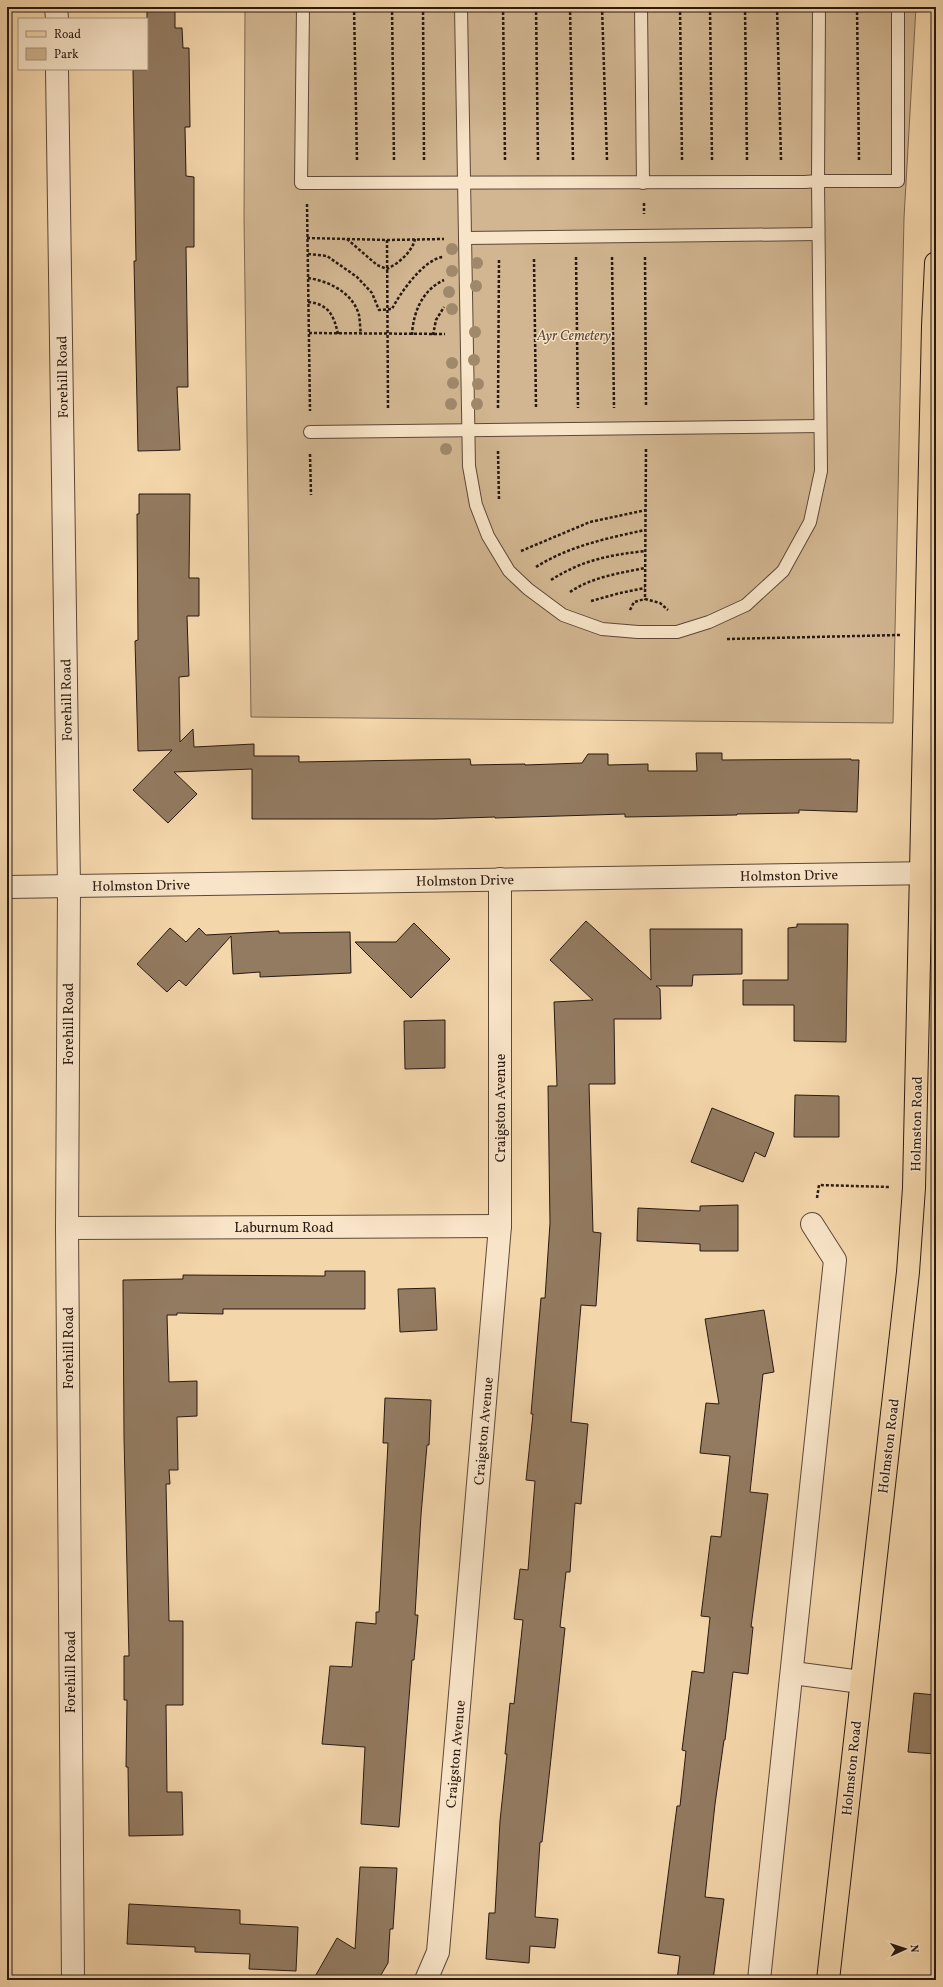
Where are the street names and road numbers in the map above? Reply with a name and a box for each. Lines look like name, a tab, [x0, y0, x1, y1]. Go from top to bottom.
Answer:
street label: Forehill Road	[53, 335, 74, 418]
street label: Forehill Road	[57, 658, 78, 741]
street label: Holmston Drive	[740, 866, 839, 887]
street label: Holmston Drive	[416, 871, 515, 892]
street label: Holmston Drive	[92, 876, 191, 897]
street label: Forehill Road	[60, 983, 79, 1065]
street label: Craigston Avenue	[492, 1053, 511, 1162]
street label: Holmston Road	[907, 1076, 928, 1172]
street label: Laburnum Road	[234, 1219, 334, 1238]
street label: Forehill Road	[60, 1307, 79, 1389]
street label: Craigston Avenue	[470, 1376, 499, 1486]
street label: Holmston Road	[874, 1398, 905, 1495]
street label: Forehill Road	[62, 1631, 81, 1713]
street label: Craigston Avenue	[442, 1699, 471, 1809]
street label: Holmston Road	[838, 1720, 867, 1817]

